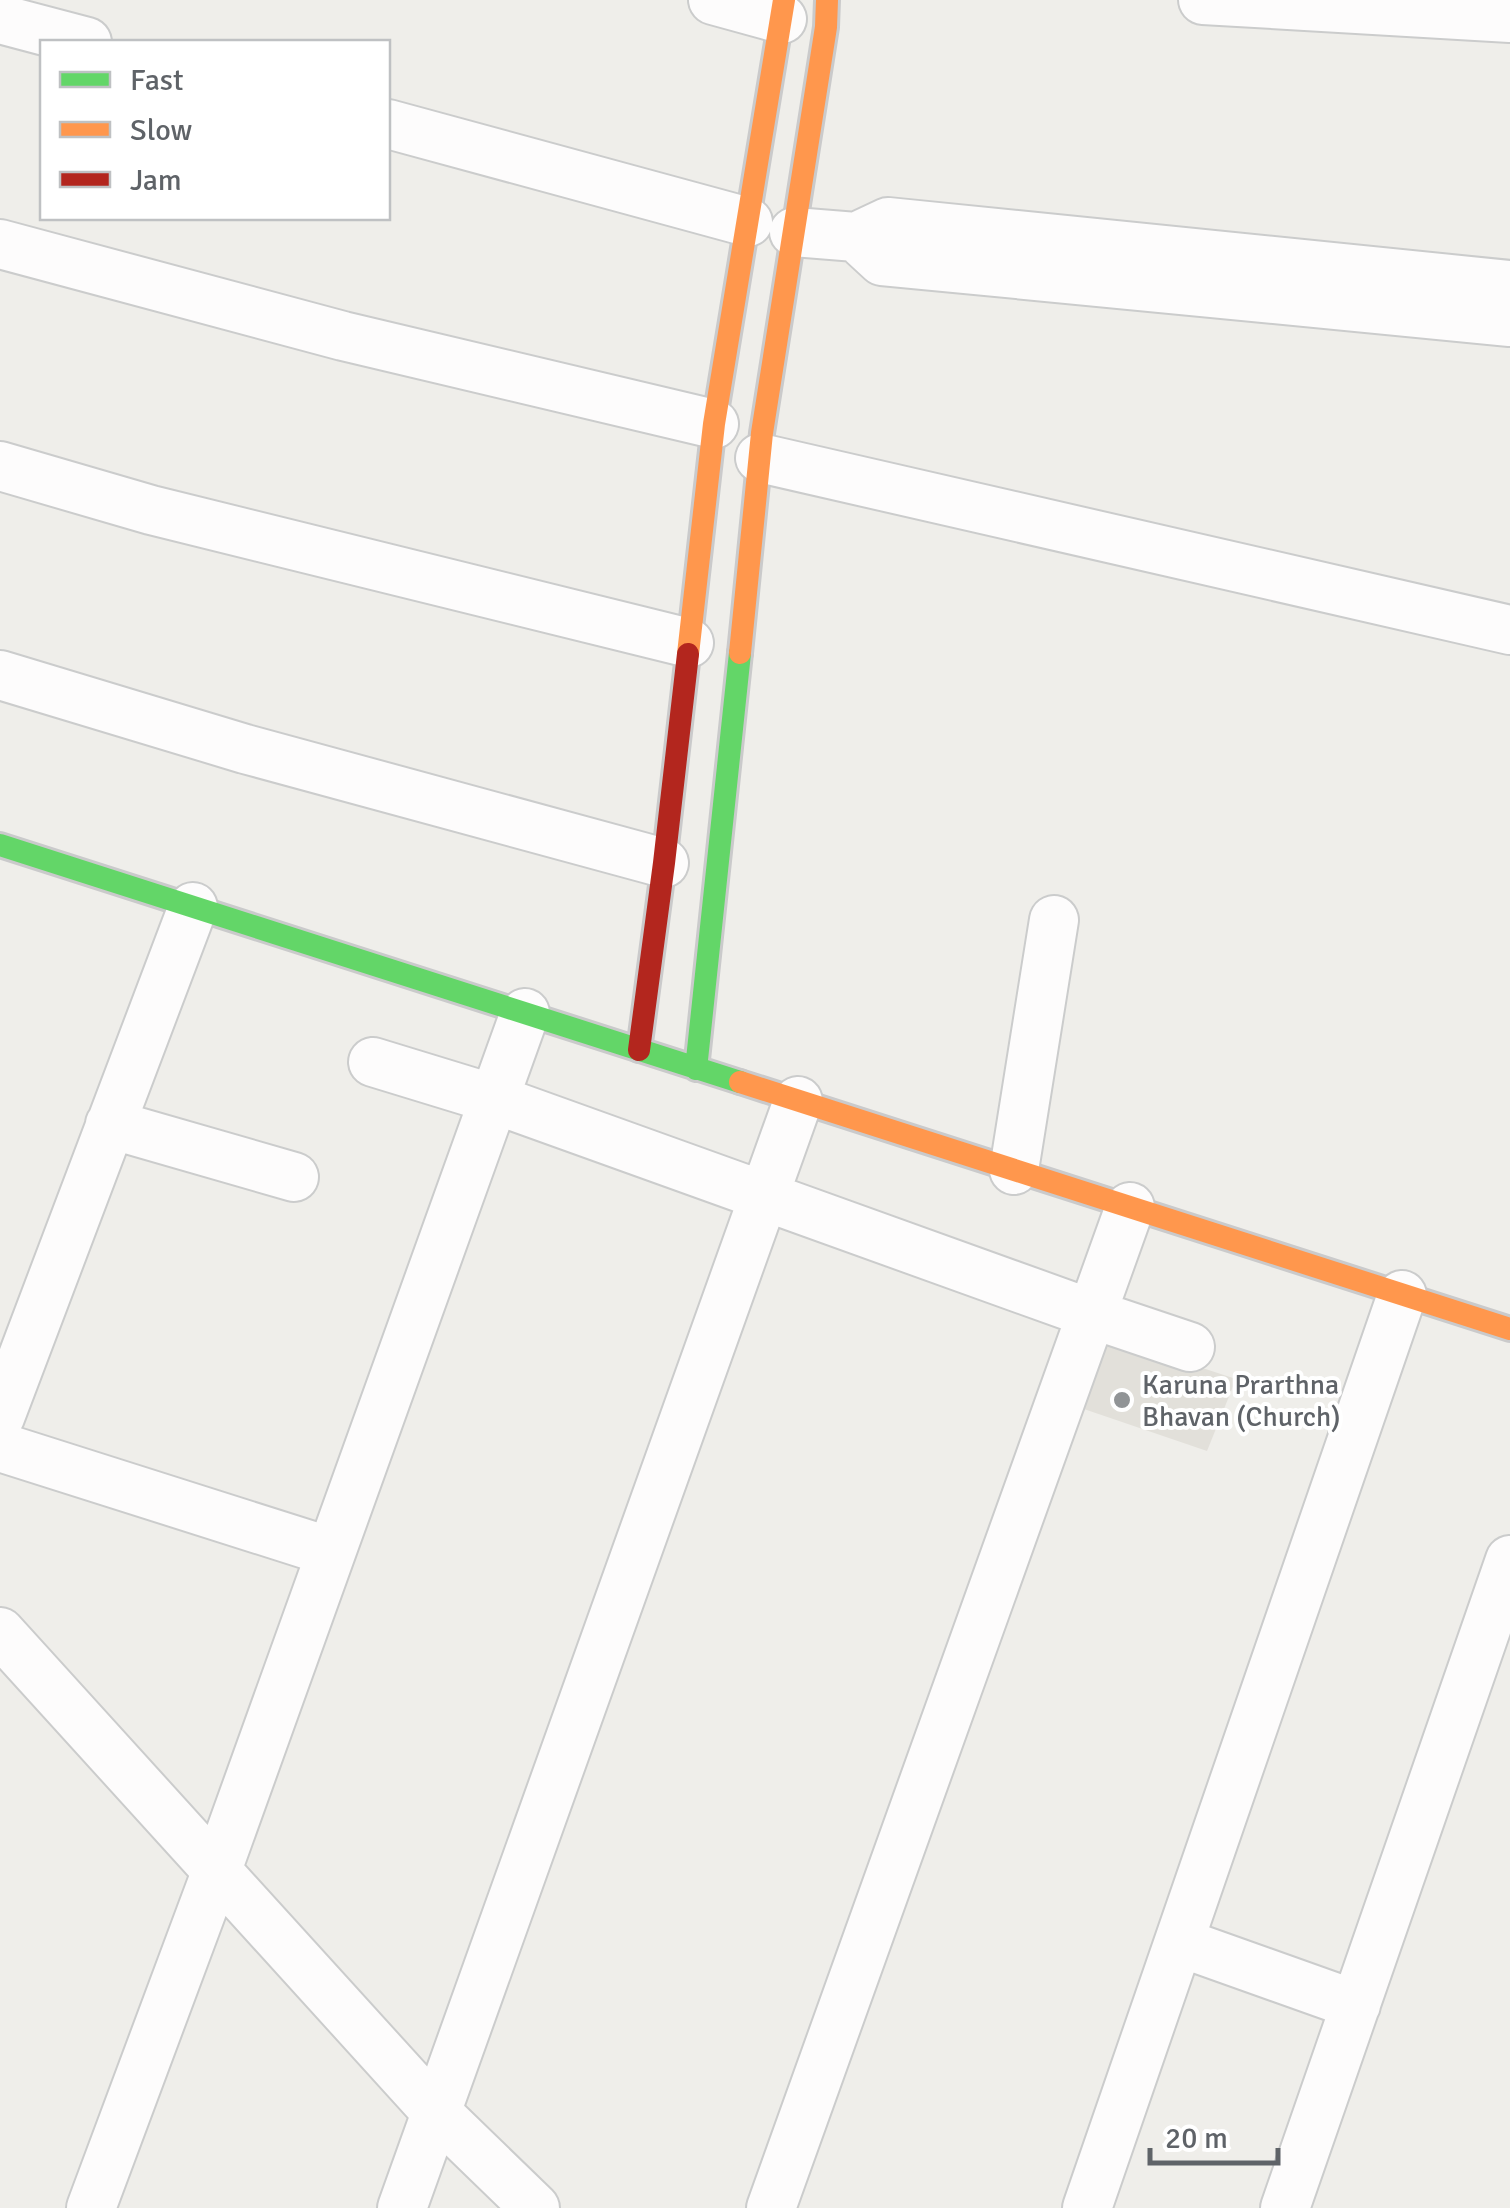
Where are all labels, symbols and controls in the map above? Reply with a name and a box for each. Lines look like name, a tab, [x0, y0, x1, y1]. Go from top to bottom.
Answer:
legend	[40, 40, 390, 220]
text: Fast	[130, 62, 183, 99]
text: Slow	[130, 112, 192, 149]
text: Jam	[130, 162, 182, 199]
place label: Karuna Prarthna Bhavan (Church)	[1142, 1368, 1341, 1434]
marker: Karuna Prarthna Bhavan (Church)	[1111, 1389, 1133, 1411]
scale bar	[1150, 2103, 1278, 2165]
text: 20 m	[1165, 2120, 1228, 2157]

